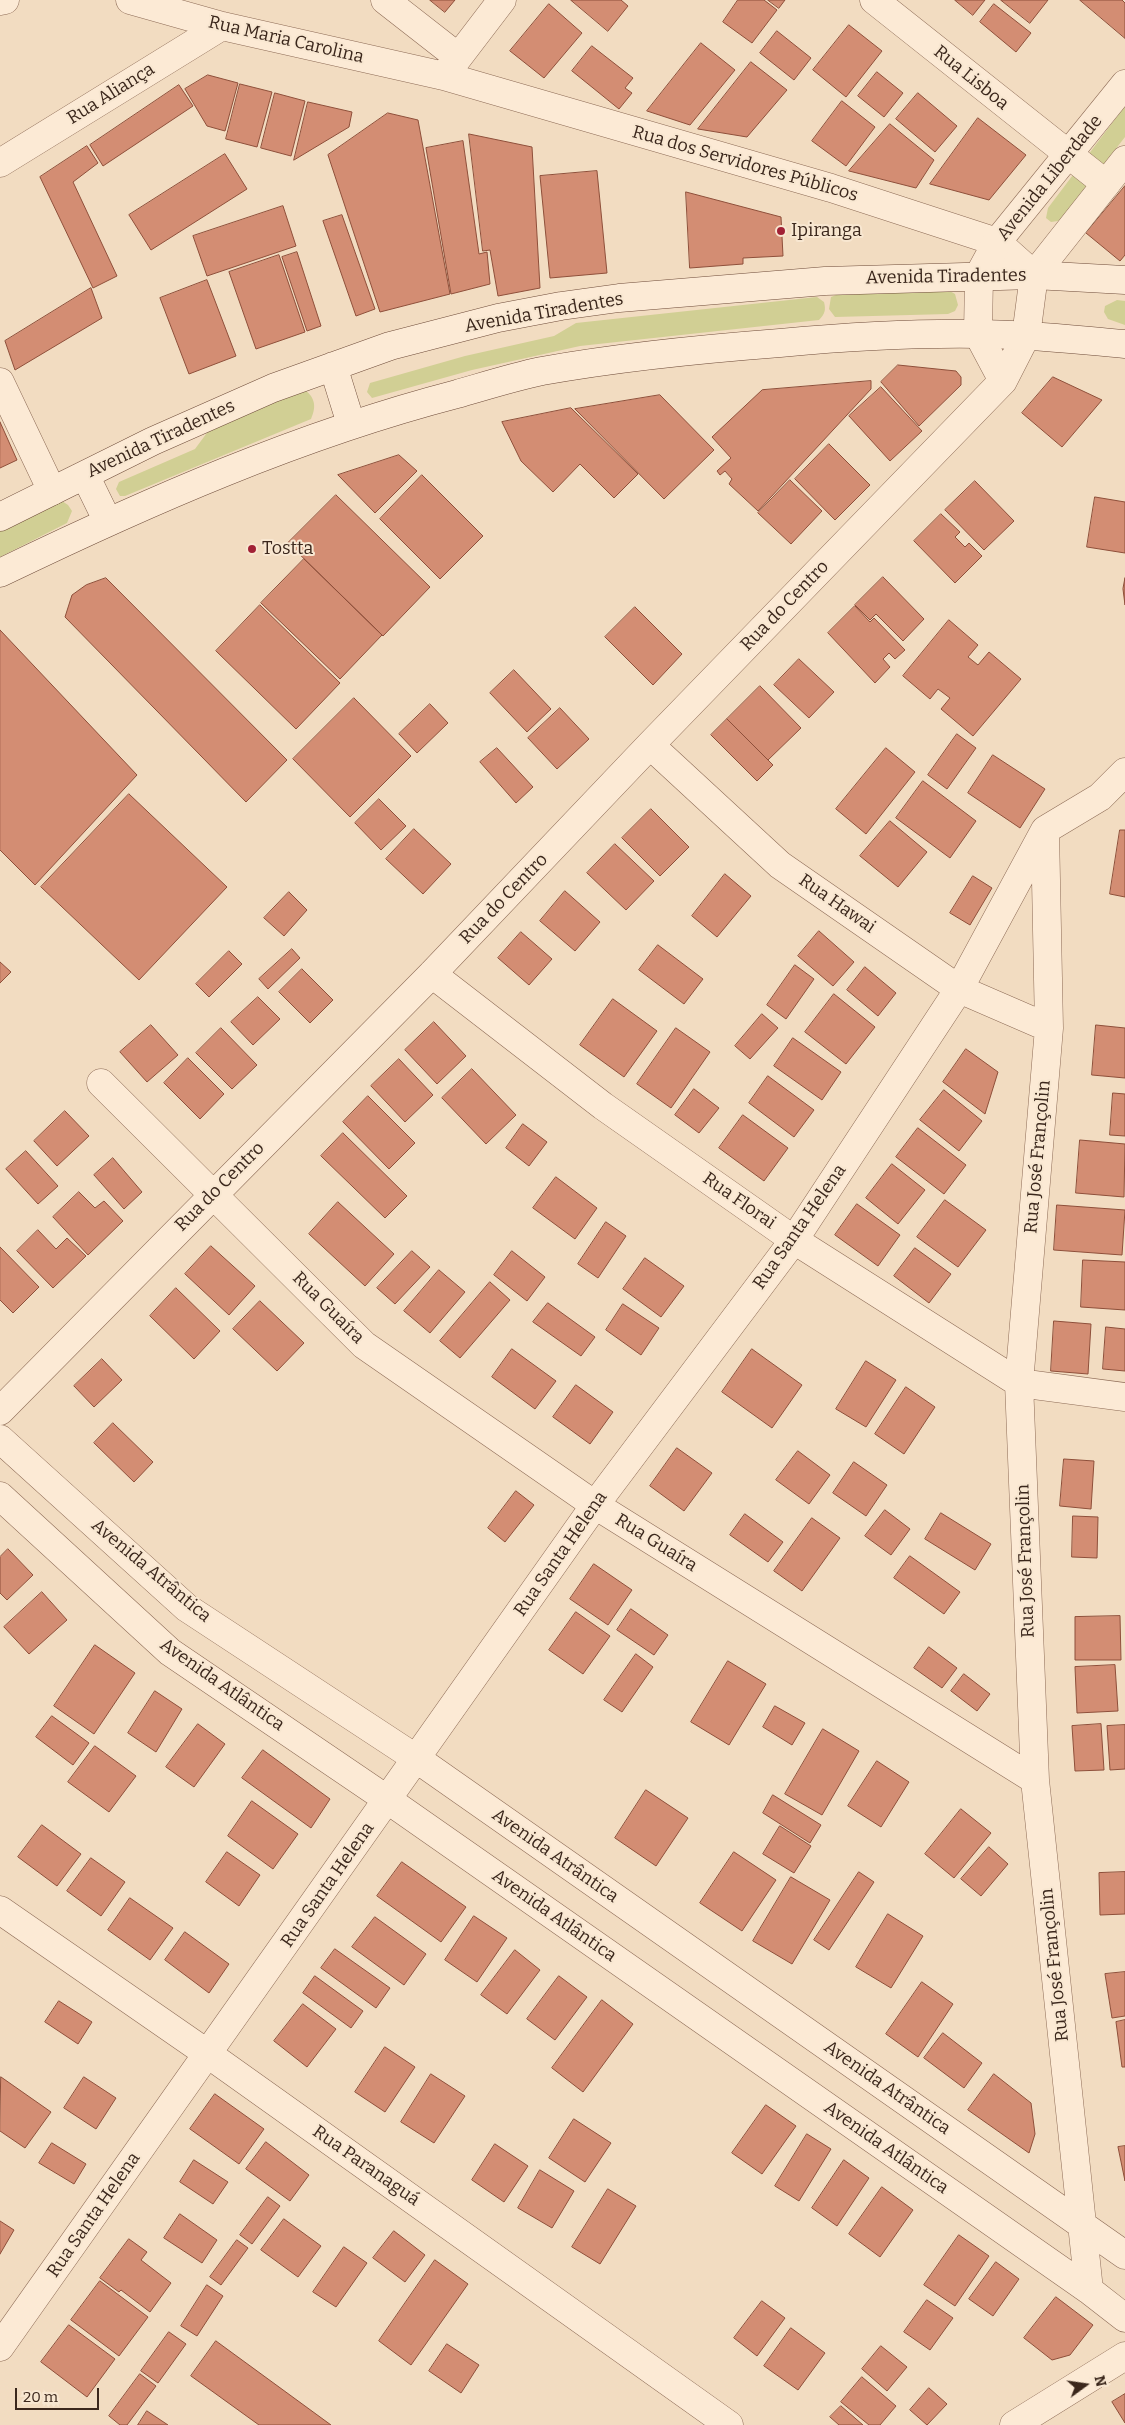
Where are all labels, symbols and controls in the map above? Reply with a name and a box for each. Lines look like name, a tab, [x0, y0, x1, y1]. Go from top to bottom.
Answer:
street label: Rua Maria Carolina	[206, 12, 366, 68]
street label: Rua Lisboa	[929, 41, 1013, 115]
street label: Rua Aliança	[63, 59, 159, 129]
street label: Avenida Liberdade	[993, 111, 1107, 245]
street label: Rua dos Servidores Públicos	[630, 121, 860, 207]
place label: Ipiranga	[791, 220, 862, 242]
marker: Ipiranga	[775, 225, 787, 237]
street label: Avenida Tiradentes	[865, 265, 1027, 289]
street label: Avenida Tiradentes	[463, 288, 625, 338]
street label: Avenida Tiradentes	[84, 395, 238, 483]
place label: Tostta	[262, 538, 313, 560]
marker: Tostta	[246, 543, 258, 555]
street label: Rua do Centro	[736, 556, 834, 656]
street label: Rua do Centro	[455, 849, 553, 949]
street label: Rua Hawai	[794, 870, 880, 938]
street label: Rua José Françolin	[1021, 1079, 1055, 1235]
street label: Rua do Centro	[171, 1138, 269, 1236]
street label: Rua Santa Helena	[749, 1160, 851, 1294]
street label: Rua Florai	[698, 1168, 780, 1234]
street label: Rua Guaíra	[288, 1268, 368, 1348]
street label: Rua José Françolin	[1013, 1484, 1039, 1638]
street label: Rua Santa Helena	[510, 1487, 612, 1621]
street label: Rua Guaíra	[611, 1509, 701, 1577]
street label: Avenida Atrântica	[87, 1515, 215, 1627]
street label: Avenida Atlântica	[156, 1634, 288, 1736]
street label: Avenida Atrântica	[488, 1804, 622, 1908]
street label: Rua Santa Helena	[277, 1818, 379, 1952]
street label: Avenida Atlântica	[488, 1865, 620, 1967]
street label: Rua José Françolin	[1036, 1887, 1074, 2043]
street label: Avenida Atrântica	[820, 2036, 954, 2140]
street label: Avenida Atlântica	[820, 2097, 952, 2199]
street label: Rua Paranaguá	[308, 2121, 424, 2211]
street label: Rua Santa Helena	[43, 2148, 145, 2282]
north arrow	[1060, 2360, 1110, 2410]
text: N	[1090, 2374, 1110, 2389]
scale bar	[18, 2378, 101, 2410]
text: 20 m	[23, 2388, 58, 2406]

